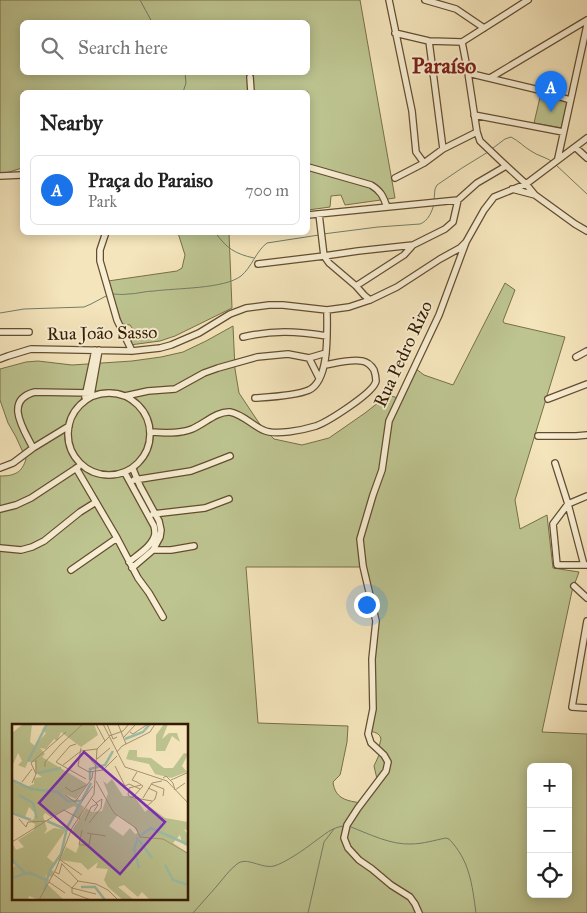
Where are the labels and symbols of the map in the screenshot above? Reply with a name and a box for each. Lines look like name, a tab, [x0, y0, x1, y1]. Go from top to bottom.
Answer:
district label: Paraíso	[412, 52, 476, 79]
pin: A	[535, 71, 567, 112]
street label: Rua Pedro Rizo	[369, 297, 437, 411]
street label: Rua João Sasso	[46, 321, 158, 346]
your location	[354, 592, 380, 618]
inset map	[12, 724, 189, 900]

